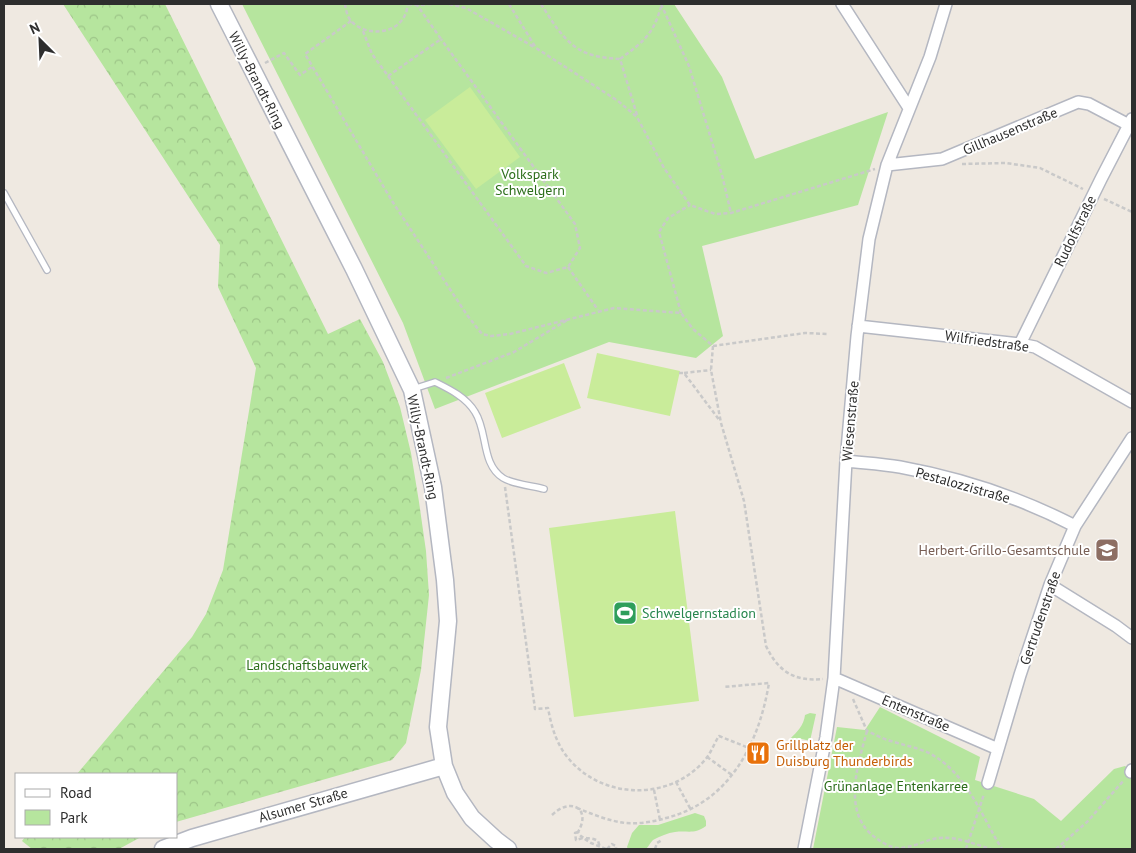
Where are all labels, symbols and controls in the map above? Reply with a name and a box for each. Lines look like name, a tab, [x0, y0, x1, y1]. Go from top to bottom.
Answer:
north arrow	[15, 15, 65, 65]
text: N	[27, 18, 43, 38]
street label: Willy-Brandt-Ring	[225, 28, 289, 132]
street label: Gillhausenstraße	[960, 103, 1060, 159]
park label: Volkspark Schwelgern	[495, 165, 565, 199]
street label: Rudolfstraße	[1050, 192, 1100, 270]
street label: Wilfriedstraße	[944, 326, 1030, 356]
street label: Wiesenstraße	[838, 380, 862, 462]
street label: Willy-Brandt-Ring	[403, 393, 443, 501]
street label: Pestalozzistraße	[914, 463, 1012, 507]
school or university icon: Herbert-Grillo-Gesamtschule	[1094, 537, 1120, 563]
place label: Herbert-Grillo-Gesamtschule	[918, 541, 1090, 559]
street label: Gertrudenstraße	[1016, 569, 1064, 667]
sports icon: Schwelgernstadion	[612, 600, 638, 626]
place label: Schwelgernstadion	[642, 604, 756, 622]
park label: Landschaftsbauwerk	[246, 656, 368, 674]
street label: Entenstraße	[879, 691, 953, 735]
place label: Grillplatz der Duisburg Thunderbirds	[776, 736, 913, 770]
restaurant icon: Grillplatz der Duisburg Thunderbirds	[745, 740, 771, 766]
legend	[15, 773, 178, 838]
park label: Grünanlage Entenkarree	[824, 777, 968, 795]
text: Road	[60, 783, 92, 802]
street label: Alsumer Straße	[256, 784, 350, 826]
text: Park	[60, 808, 88, 827]

